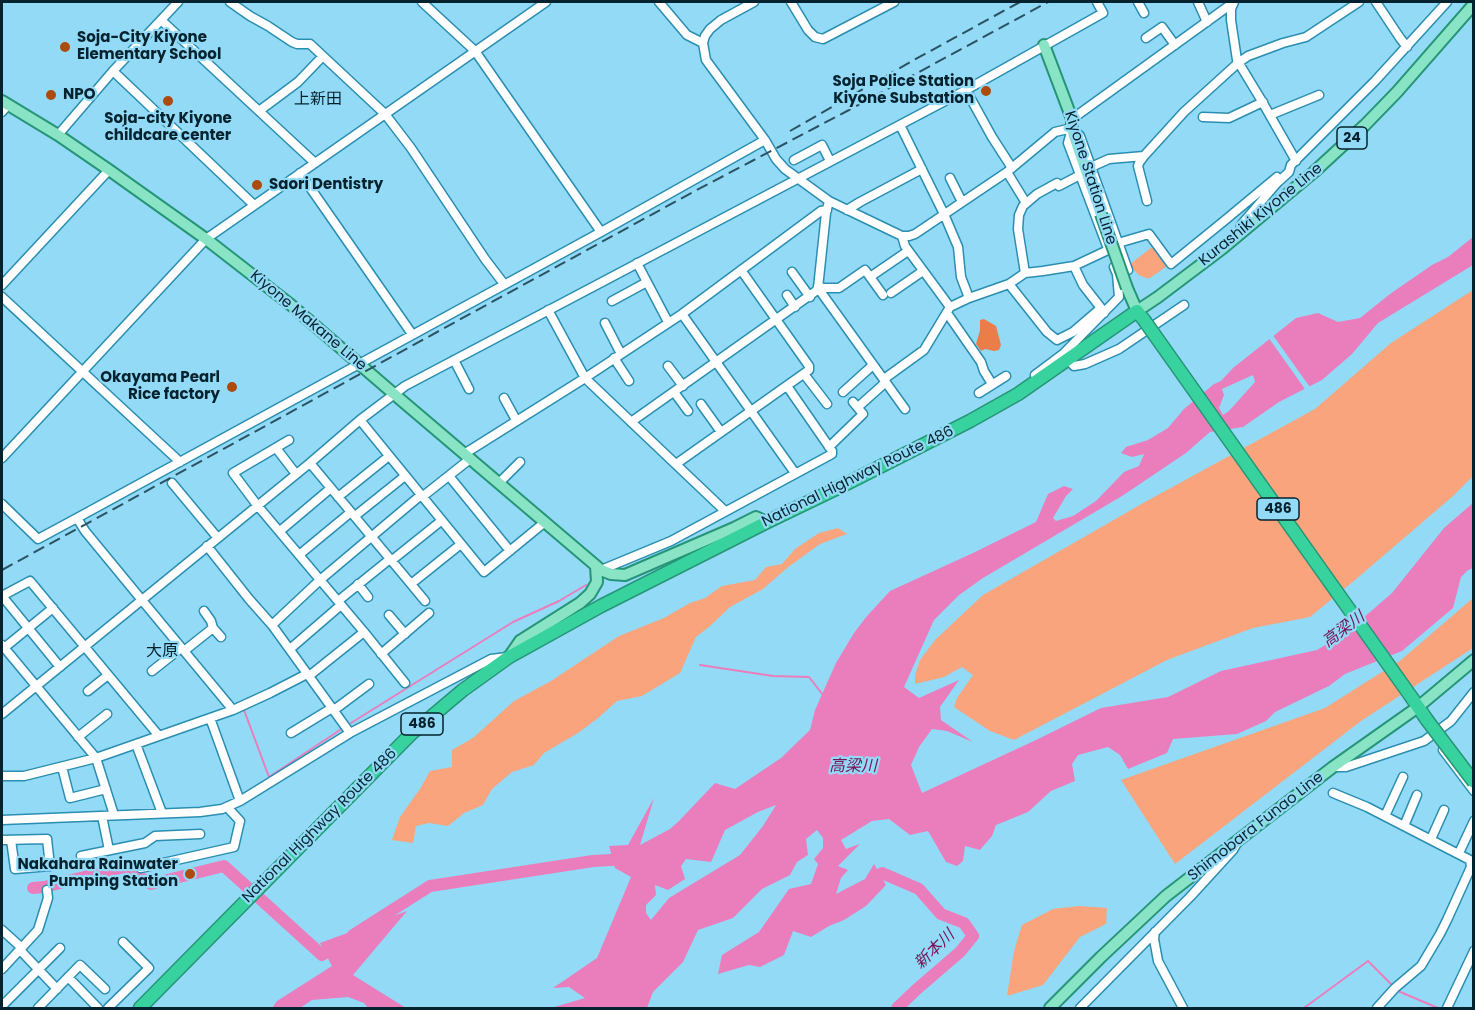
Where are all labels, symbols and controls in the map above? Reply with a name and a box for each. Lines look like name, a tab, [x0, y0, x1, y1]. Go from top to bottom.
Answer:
place label: Soja-City Kiyone Elementary School	[77, 29, 221, 64]
marker: Soja-City Kiyone Elementary School	[58, 40, 72, 54]
place label: Soja Police Station Kiyone Substation	[833, 73, 974, 108]
marker: Soja Police Station Kiyone Substation	[979, 84, 993, 98]
place label: NPO	[63, 86, 95, 104]
marker: NPO	[44, 88, 58, 102]
district label: 上新田	[294, 90, 342, 110]
marker: Soja-city Kiyone childcare center	[161, 94, 175, 108]
street label: Kiyone Station Line	[1060, 109, 1120, 247]
place label: Soja-city Kiyone childcare center	[104, 110, 232, 145]
road number: 24	[1337, 127, 1367, 149]
street label: Kurashiki Kiyone Line	[1196, 160, 1326, 270]
place label: Saori Dentistry	[269, 176, 383, 194]
marker: Saori Dentistry	[250, 178, 264, 192]
street label: Kiyone Makane Line	[246, 267, 370, 375]
place label: Okayama Pearl Rice factory	[100, 369, 220, 404]
marker: Okayama Pearl Rice factory	[225, 380, 239, 394]
street label: National Highway Route 486	[759, 423, 957, 531]
road number: 486	[1257, 498, 1299, 520]
water label: 高梁川	[1319, 608, 1369, 652]
district label: 大原	[146, 642, 178, 662]
road number: 486	[401, 713, 443, 735]
street label: National Highway Route 486	[239, 745, 401, 907]
water label: 高梁川	[829, 757, 877, 777]
street label: Shimobara Funao Line	[1185, 769, 1327, 885]
place label: Nakahara Rainwater Pumping Station	[18, 856, 178, 891]
marker: Nakahara Rainwater Pumping Station	[183, 867, 197, 881]
water label: 新本川	[911, 926, 959, 974]

